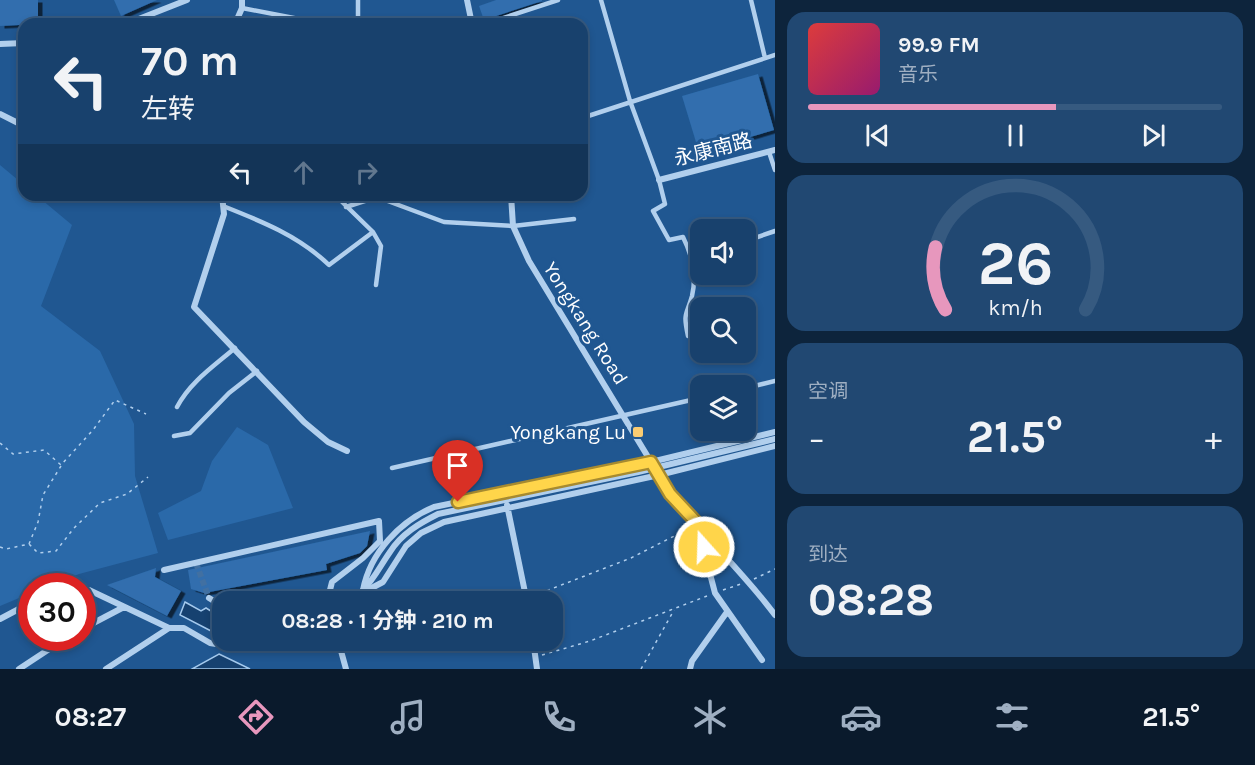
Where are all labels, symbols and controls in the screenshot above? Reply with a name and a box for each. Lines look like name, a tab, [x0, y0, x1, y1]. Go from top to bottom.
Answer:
text: 99.9 FM	[898, 32, 980, 58]
text: 70 m	[141, 36, 239, 86]
icon: left	[42, 42, 120, 120]
text: 音乐	[898, 63, 938, 86]
text: 左转	[141, 93, 195, 125]
icon: previous	[861, 119, 894, 152]
icon: pause	[999, 119, 1032, 152]
icon: next	[1137, 119, 1170, 152]
street label: 永康南路	[672, 129, 755, 170]
icon: left	[224, 156, 257, 189]
icon: ahead	[287, 156, 320, 189]
icon: right	[350, 156, 383, 189]
map controls	[690, 219, 756, 441]
button: sound	[690, 219, 756, 285]
text: 26	[977, 227, 1053, 300]
street label: Yongkang Road	[539, 258, 633, 389]
text: km/h	[988, 295, 1042, 320]
button: search	[690, 297, 756, 363]
button: layers	[690, 375, 756, 441]
text: 空调	[808, 380, 848, 403]
text: 21.5°	[967, 411, 1063, 463]
text: −	[808, 419, 825, 457]
text: +	[1205, 419, 1222, 457]
place label: Yongkang Lu	[510, 421, 626, 444]
marker: Yongkang Lu	[631, 425, 645, 439]
pin	[432, 440, 483, 502]
icon: arrive	[441, 449, 474, 482]
position arrow	[672, 515, 736, 579]
text: 到达	[808, 543, 848, 566]
speed limit sign: 30	[18, 573, 96, 651]
text: 08:28	[808, 574, 934, 626]
text: 08:28 · 1 分钟 · 210 m	[281, 608, 494, 634]
icon: directions	[235, 696, 277, 738]
icon: music	[387, 696, 429, 738]
icon: phone	[538, 696, 580, 738]
icon: climate	[689, 696, 731, 738]
icon: car	[840, 696, 882, 738]
icon: filters	[991, 696, 1033, 738]
text: 08:27	[55, 701, 126, 733]
text: 21.5°	[1142, 701, 1200, 733]

